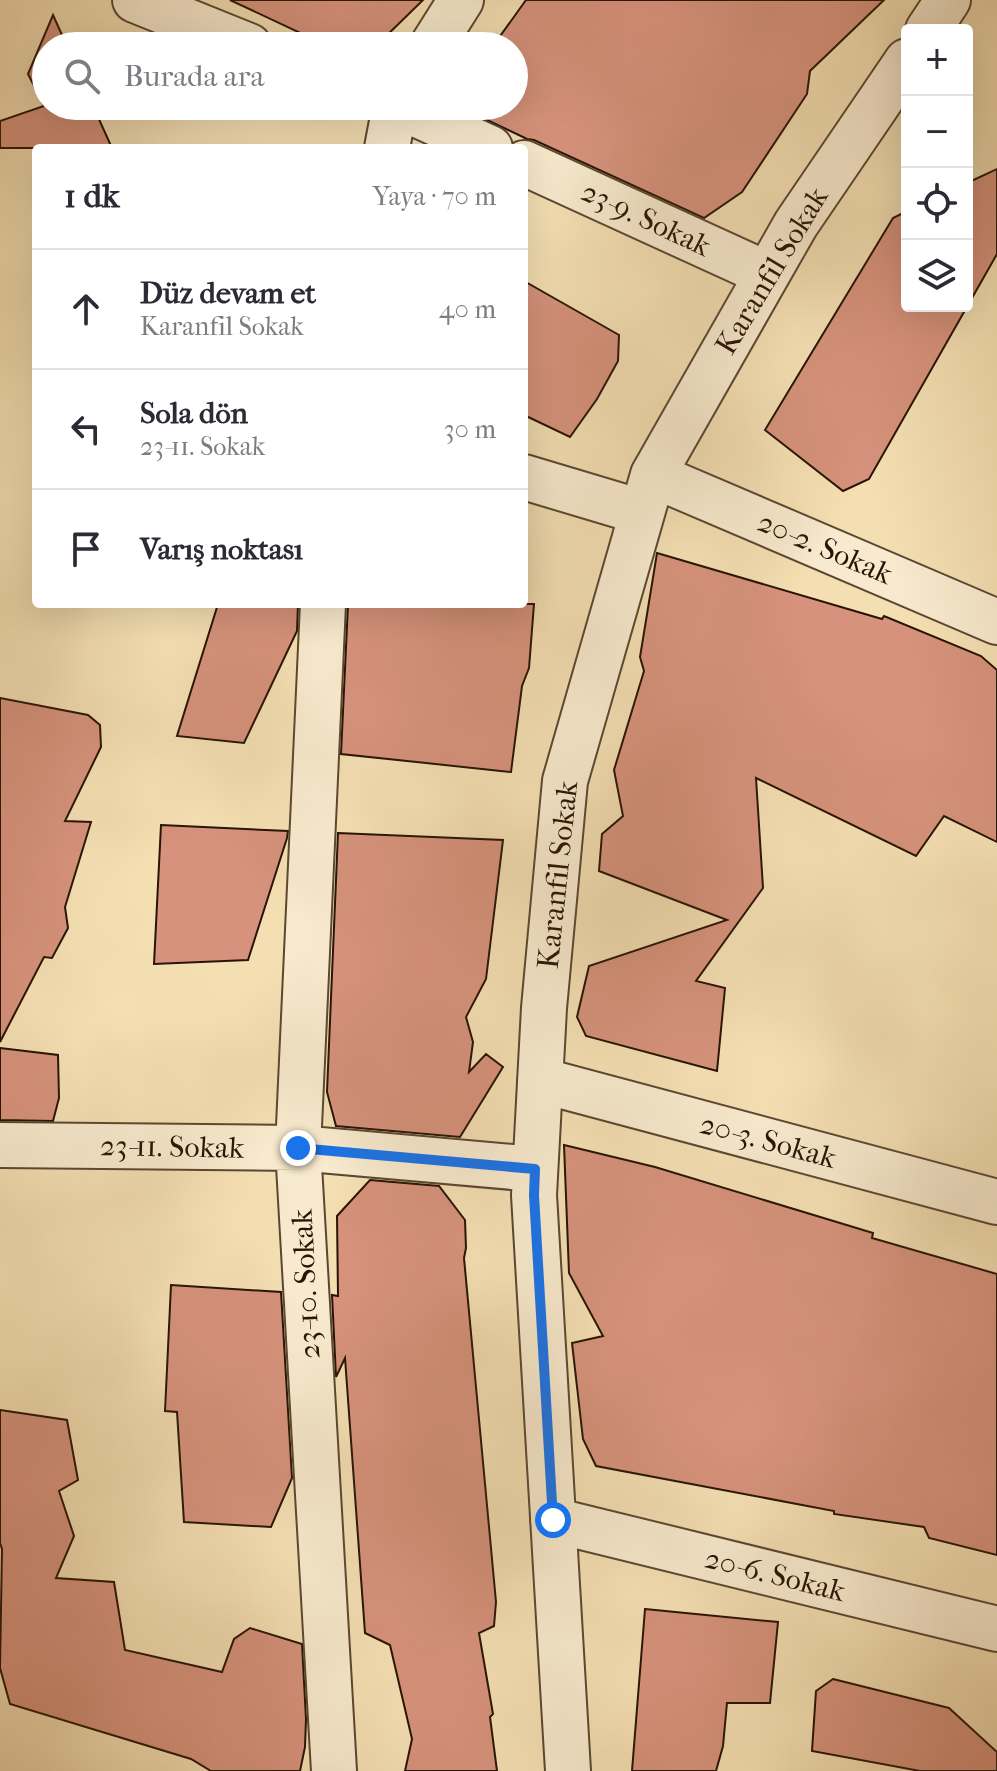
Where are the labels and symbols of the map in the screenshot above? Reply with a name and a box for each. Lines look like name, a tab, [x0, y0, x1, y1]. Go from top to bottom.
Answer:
street label: 23-9. Sokak	[576, 174, 717, 264]
street label: Karanfil Sokak	[708, 181, 836, 361]
street label: 20-2. Sokak	[753, 504, 898, 592]
street label: Karanfil Sokak	[531, 779, 585, 971]
street label: 20-3. Sokak	[696, 1106, 840, 1176]
street label: 23-11. Sokak	[100, 1128, 245, 1166]
route end	[280, 1130, 316, 1166]
street label: 23-10. Sokak	[285, 1208, 327, 1360]
route start	[535, 1502, 571, 1538]
street label: 20-6. Sokak	[701, 1541, 849, 1609]

